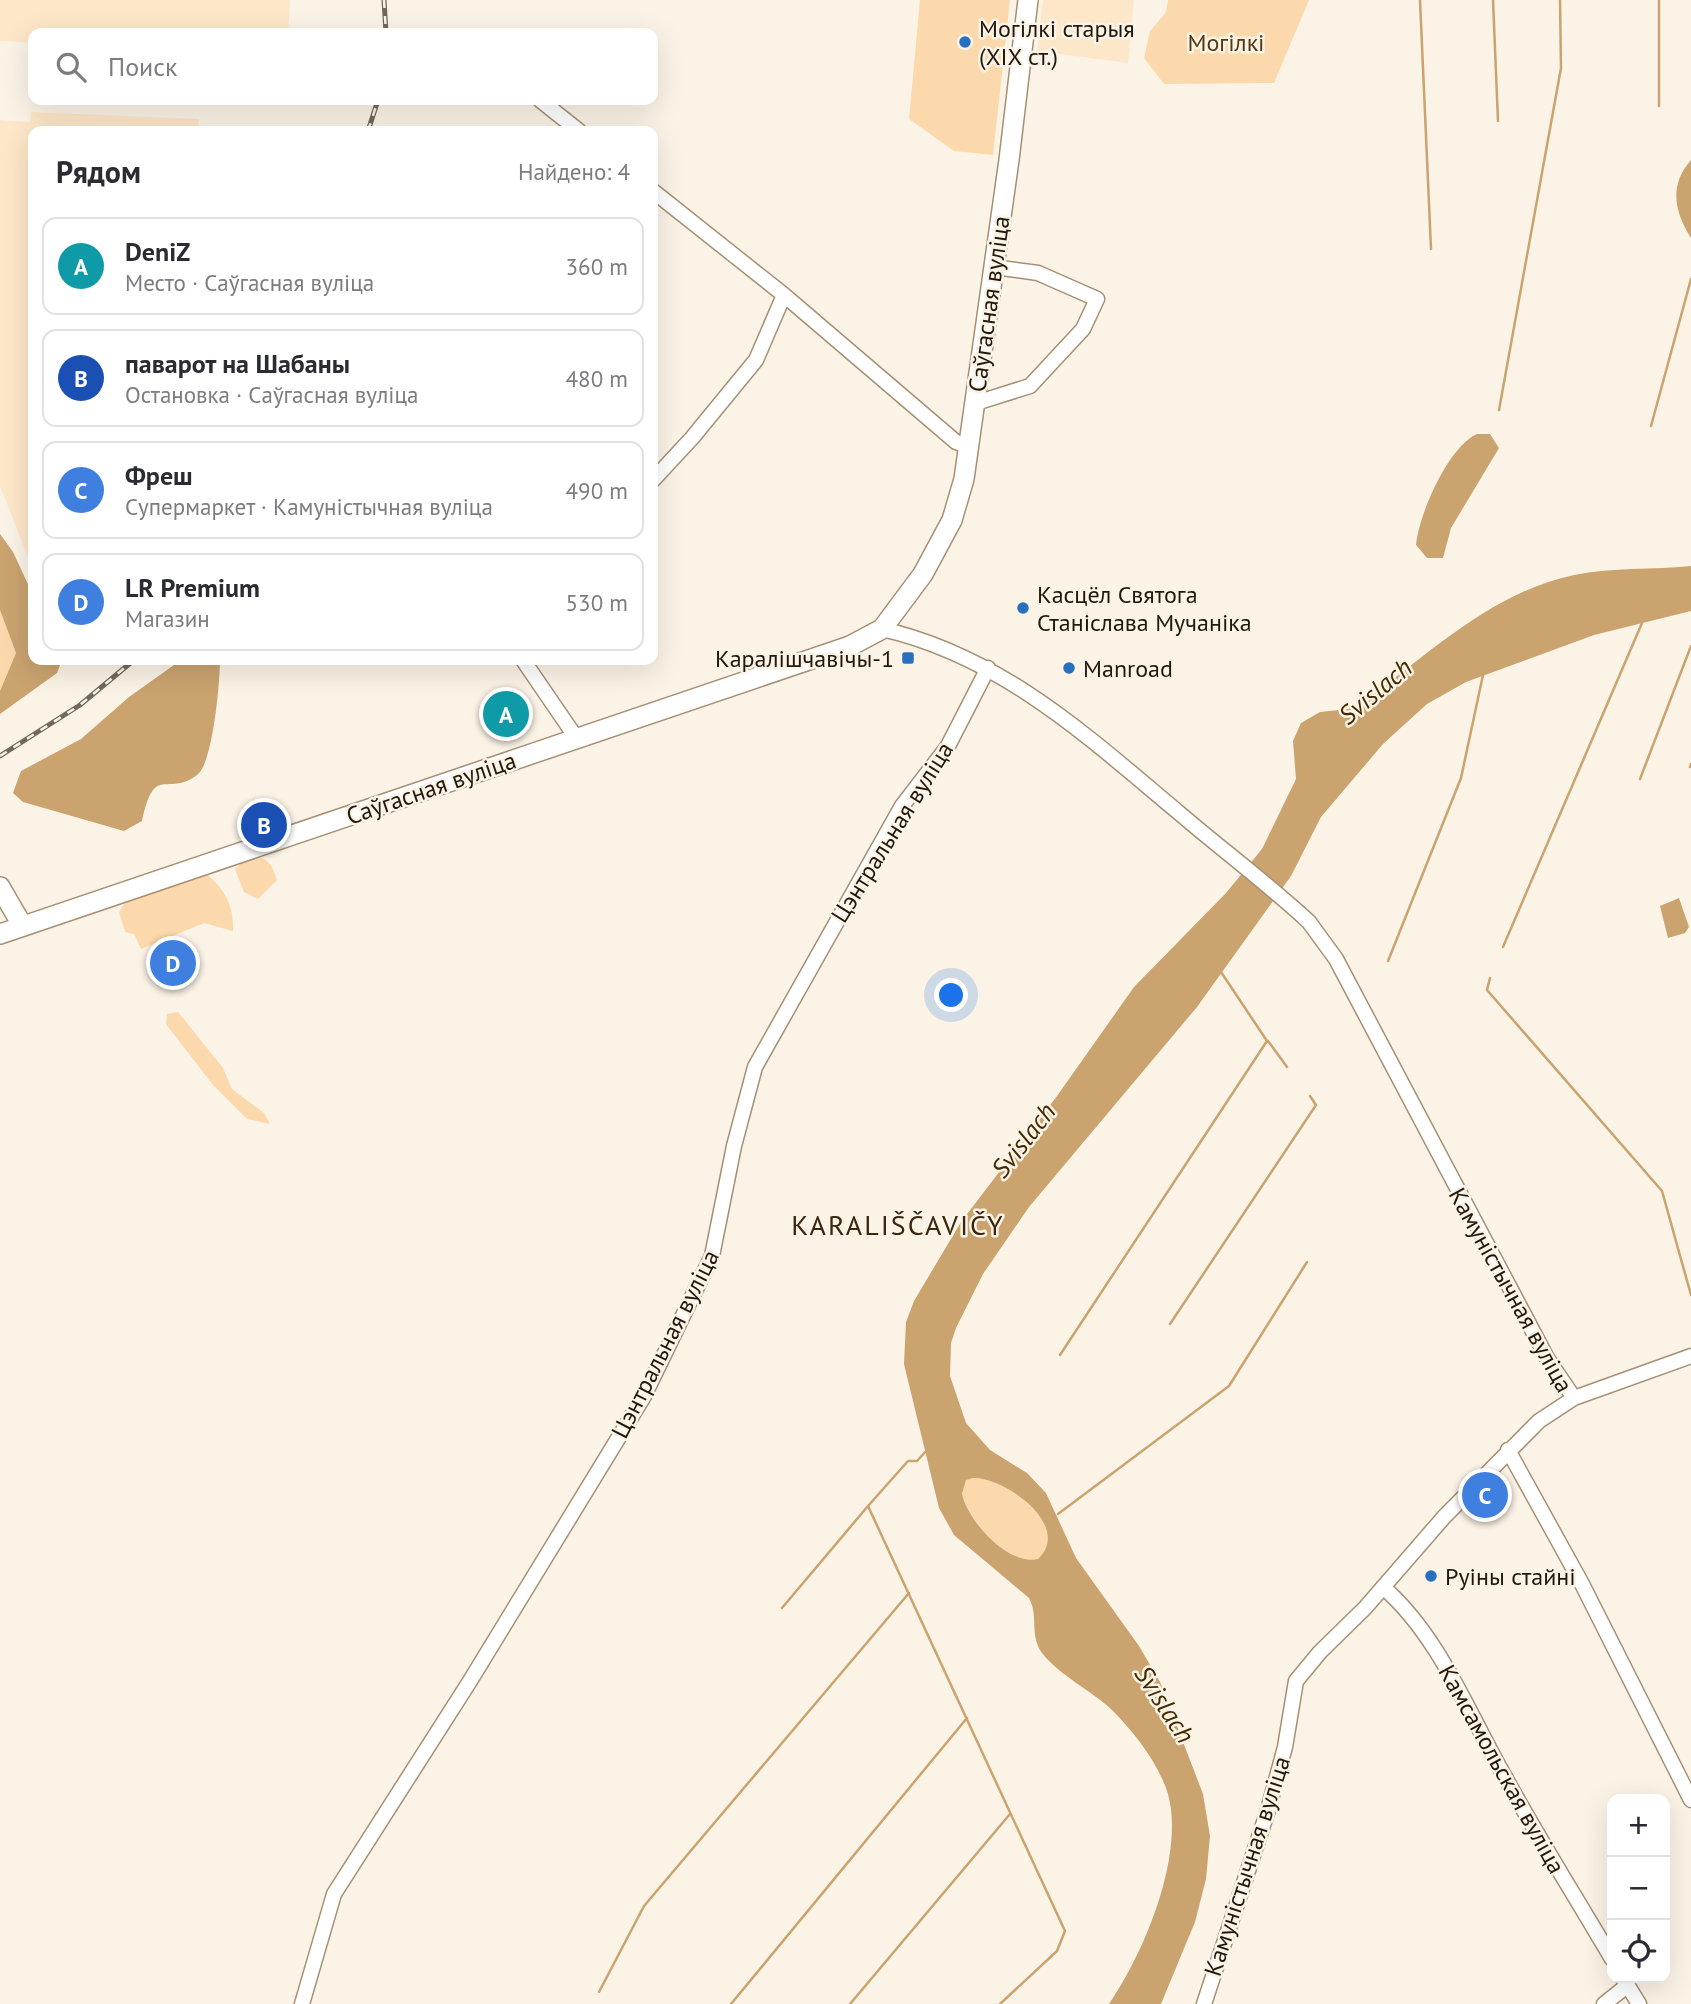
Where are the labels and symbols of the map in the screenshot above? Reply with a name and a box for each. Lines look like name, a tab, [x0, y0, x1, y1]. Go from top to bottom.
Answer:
place label: Могілкі старыя (XIX ст.)	[979, 13, 1135, 72]
park label: Могілкі	[1187, 27, 1265, 58]
marker: Могілкі старыя (XIX ст.)	[957, 34, 973, 50]
street label: Саўгасная вуліца	[961, 214, 1017, 394]
place label: Касцёл Святога Станіслава Мучаніка	[1037, 579, 1252, 638]
marker: Касцёл Святога Станіслава Мучаніка	[1015, 600, 1031, 616]
place label: Каралішчавічы-1	[715, 643, 894, 674]
marker: Каралішчавічы-1	[900, 650, 916, 666]
water label: Svislach	[1331, 651, 1419, 731]
place label: Manroad	[1083, 653, 1173, 684]
marker: Manroad	[1061, 660, 1077, 676]
pin: A	[483, 688, 529, 740]
street label: Цэнтральная вуліца	[824, 736, 960, 928]
street label: Саўгасная вуліца	[342, 744, 520, 832]
pin: B	[241, 799, 287, 851]
pin: D	[150, 937, 196, 989]
your location	[934, 978, 968, 1012]
water label: Svislach	[983, 1096, 1063, 1184]
street label: Камуністычная вуліца	[1442, 1182, 1580, 1398]
district label: KARALIŠČAVIČY	[791, 1206, 1005, 1243]
street label: Цэнтральная вуліца	[604, 1245, 726, 1443]
pin: C	[1462, 1469, 1508, 1521]
place label: Руіны стайні	[1445, 1561, 1576, 1592]
marker: Руіны стайні	[1423, 1568, 1439, 1584]
water label: Svislach	[1128, 1659, 1202, 1749]
street label: Камсамольская вуліца	[1432, 1659, 1572, 1879]
street label: Камуністычная вуліца	[1197, 1752, 1297, 1980]

